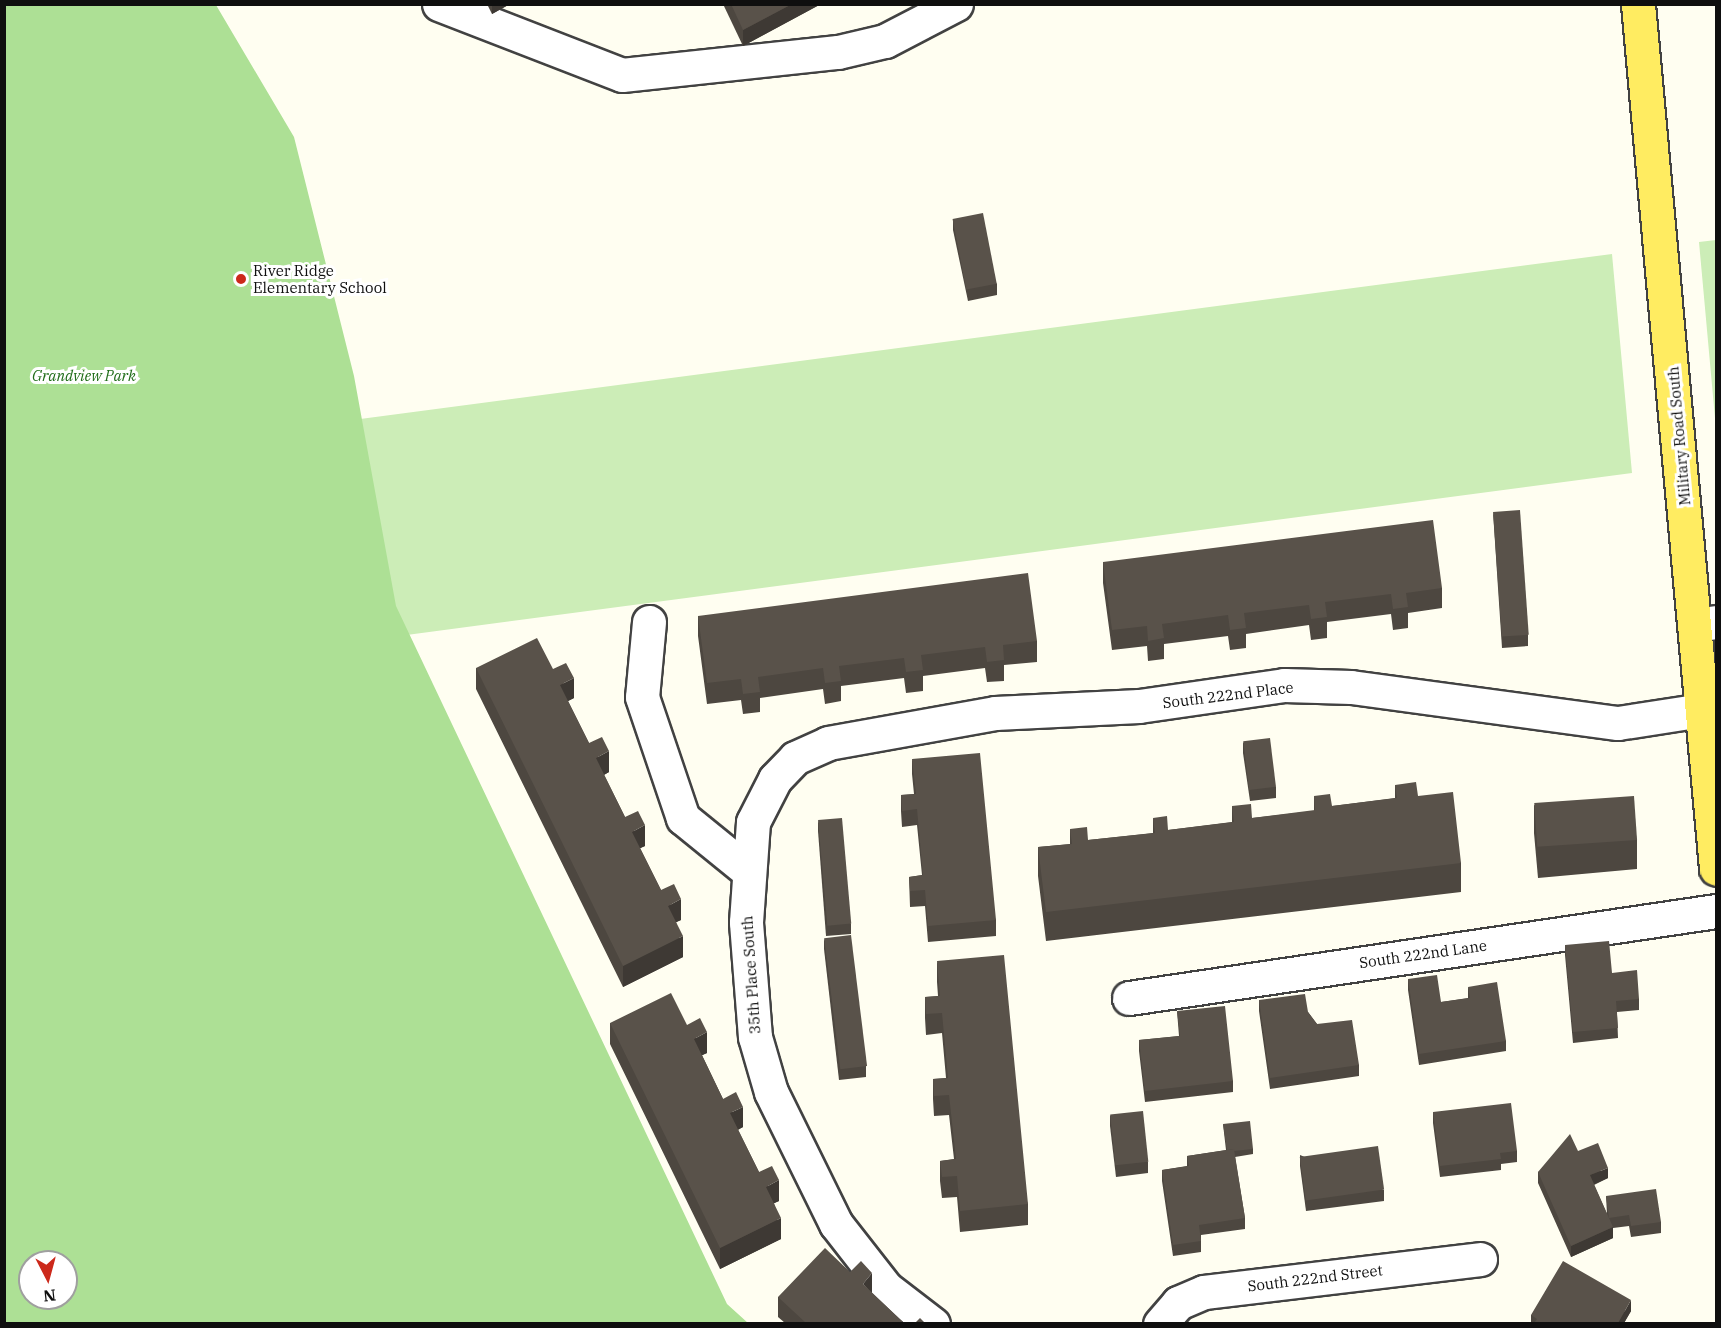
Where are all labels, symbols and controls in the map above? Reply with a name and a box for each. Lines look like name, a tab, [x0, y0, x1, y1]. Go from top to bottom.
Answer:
place label: River Ridge Elementary School	[253, 261, 387, 296]
marker: River Ridge Elementary School	[234, 272, 248, 286]
street label: Military Road South	[1664, 366, 1694, 506]
park label: Grandview Park	[32, 367, 136, 385]
street label: South 222nd Place	[1162, 678, 1294, 712]
street label: 35th Place South	[738, 915, 764, 1035]
street label: South 222nd Lane	[1358, 936, 1488, 972]
north arrow	[18, 1250, 78, 1310]
street label: South 222nd Street	[1246, 1261, 1384, 1295]
text: N	[42, 1285, 57, 1307]

